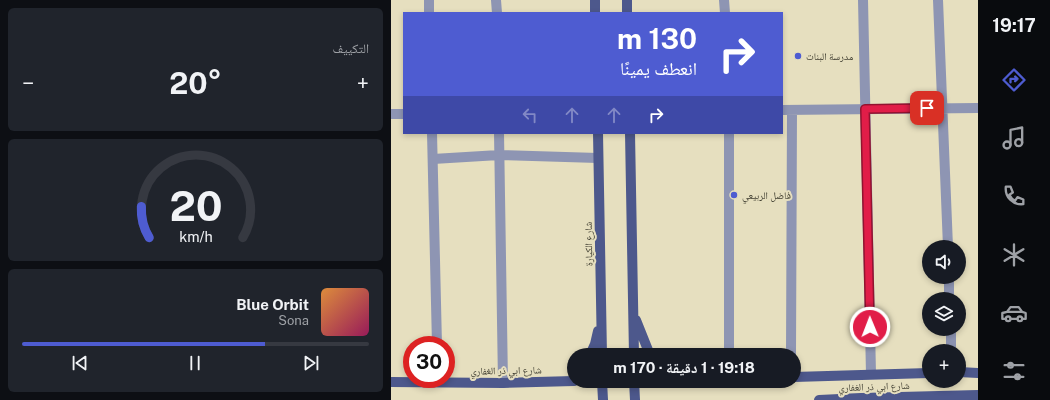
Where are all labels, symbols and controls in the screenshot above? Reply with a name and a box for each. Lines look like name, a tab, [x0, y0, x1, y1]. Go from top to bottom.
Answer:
text: 19:17	[992, 15, 1036, 36]
text: 130 m	[617, 22, 697, 55]
icon: right	[711, 28, 763, 80]
text: التكييف	[333, 41, 369, 56]
place label: مدرسة البنات	[806, 50, 854, 62]
marker: مدرسة البنات	[793, 51, 803, 61]
text: انعطف يمينًا	[620, 58, 697, 79]
text: 20°	[169, 65, 222, 101]
icon: directions	[1000, 66, 1028, 94]
text: −	[22, 70, 34, 96]
text: +	[357, 70, 369, 96]
pin	[910, 91, 944, 125]
icon: arrive	[916, 97, 938, 119]
icon: left	[519, 104, 541, 126]
icon: ahead	[561, 104, 583, 126]
icon: ahead	[603, 104, 625, 126]
icon: right	[645, 104, 667, 126]
icon: music	[1000, 124, 1028, 152]
text: 20	[169, 181, 222, 230]
icon: phone	[1000, 182, 1028, 210]
place label: فاضل الربيعي	[742, 189, 791, 204]
marker: فاضل الربيعي	[729, 190, 739, 200]
street label: شارع الكيارة	[582, 221, 595, 266]
text: km/h	[179, 228, 212, 245]
map controls	[922, 240, 966, 388]
button: sound	[922, 240, 966, 284]
icon: climate	[1000, 241, 1028, 269]
button: layers	[922, 292, 966, 336]
text: Blue Orbit	[236, 296, 309, 313]
icon: car	[1000, 299, 1028, 327]
position arrow	[849, 306, 891, 348]
text: Sona	[278, 313, 309, 328]
speed limit sign: 30	[403, 336, 455, 388]
button: +	[922, 344, 966, 388]
icon: previous	[69, 352, 91, 374]
icon: pause	[184, 352, 206, 374]
icon: next	[300, 352, 322, 374]
icon: filters	[1000, 357, 1028, 385]
text: 19:18 · 1 دقيقة · 170 m	[613, 359, 755, 376]
street label: شارع ابي ذر الغفاري	[470, 363, 542, 379]
street label: شارع ابي ذر الغفاري	[838, 379, 910, 396]

